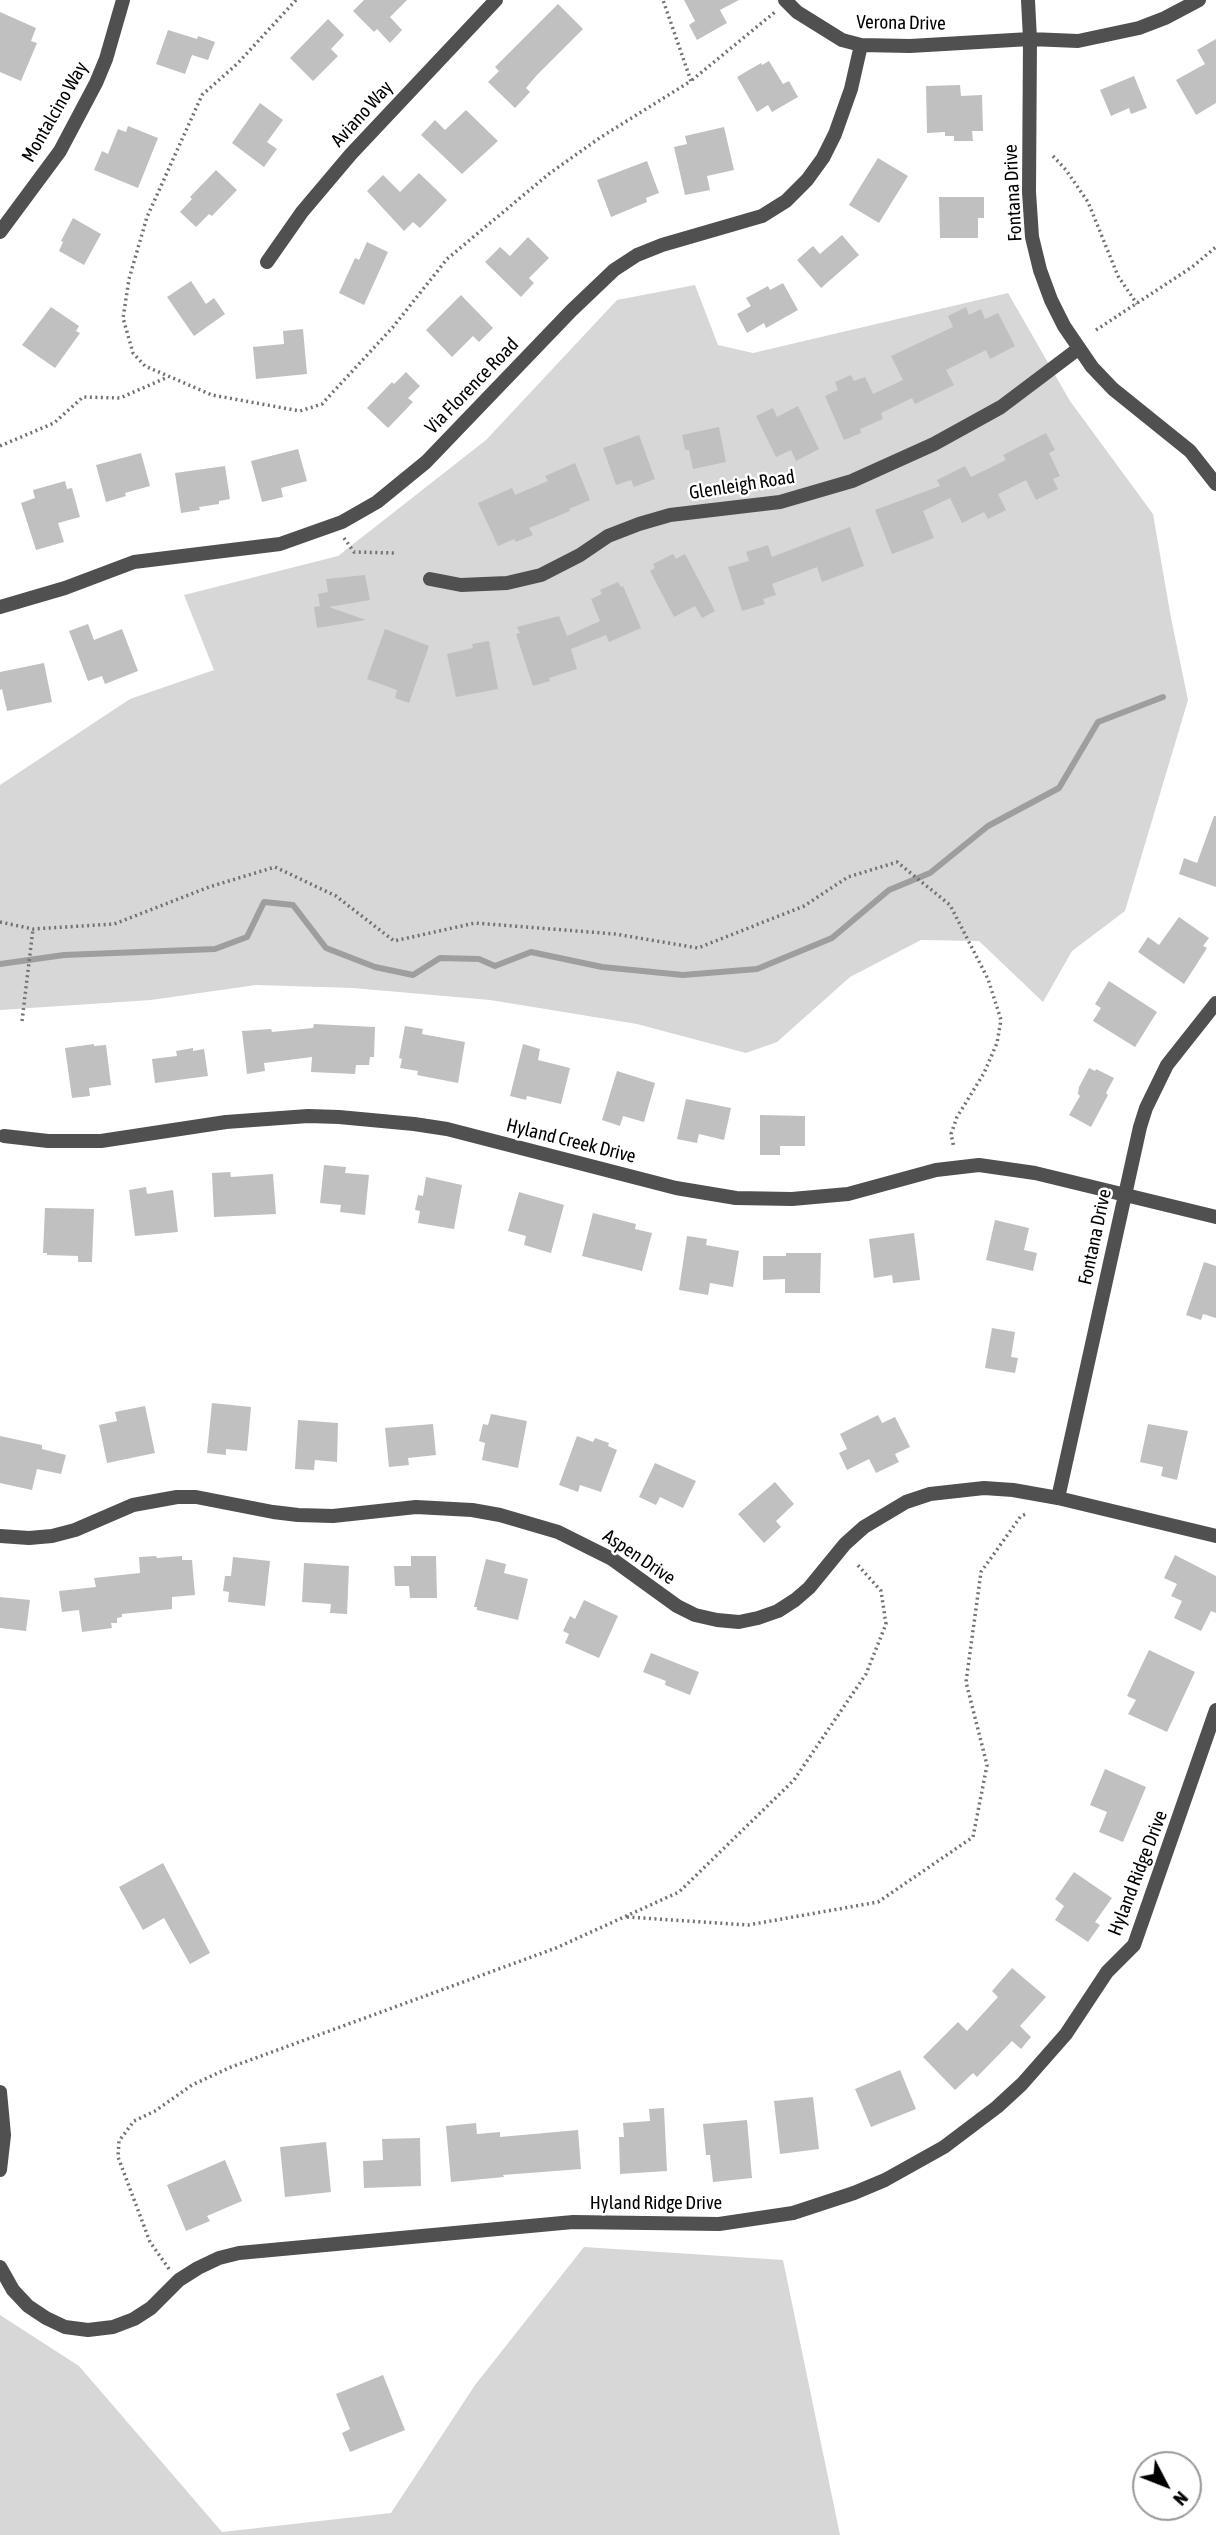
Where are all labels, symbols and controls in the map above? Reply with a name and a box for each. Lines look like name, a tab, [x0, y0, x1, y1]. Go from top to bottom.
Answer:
street label: Verona Drive	[856, 11, 946, 35]
street label: Montalcino Way	[17, 58, 93, 166]
street label: Aviano Way	[326, 76, 398, 152]
street label: Fontana Drive	[999, 144, 1027, 242]
street label: Via Florence Road	[421, 333, 523, 439]
street label: Glenleigh Road	[687, 465, 797, 505]
street label: Hyland Creek Drive	[504, 1114, 638, 1168]
street label: Fontana Drive	[1074, 1187, 1116, 1287]
street label: Aspen Drive	[598, 1525, 680, 1589]
street label: Hyland Ridge Drive	[1104, 1807, 1172, 1939]
street label: Hyland Ridge Drive	[590, 2192, 722, 2214]
north arrow	[1132, 2451, 1202, 2521]
text: N	[1169, 2487, 1193, 2510]

